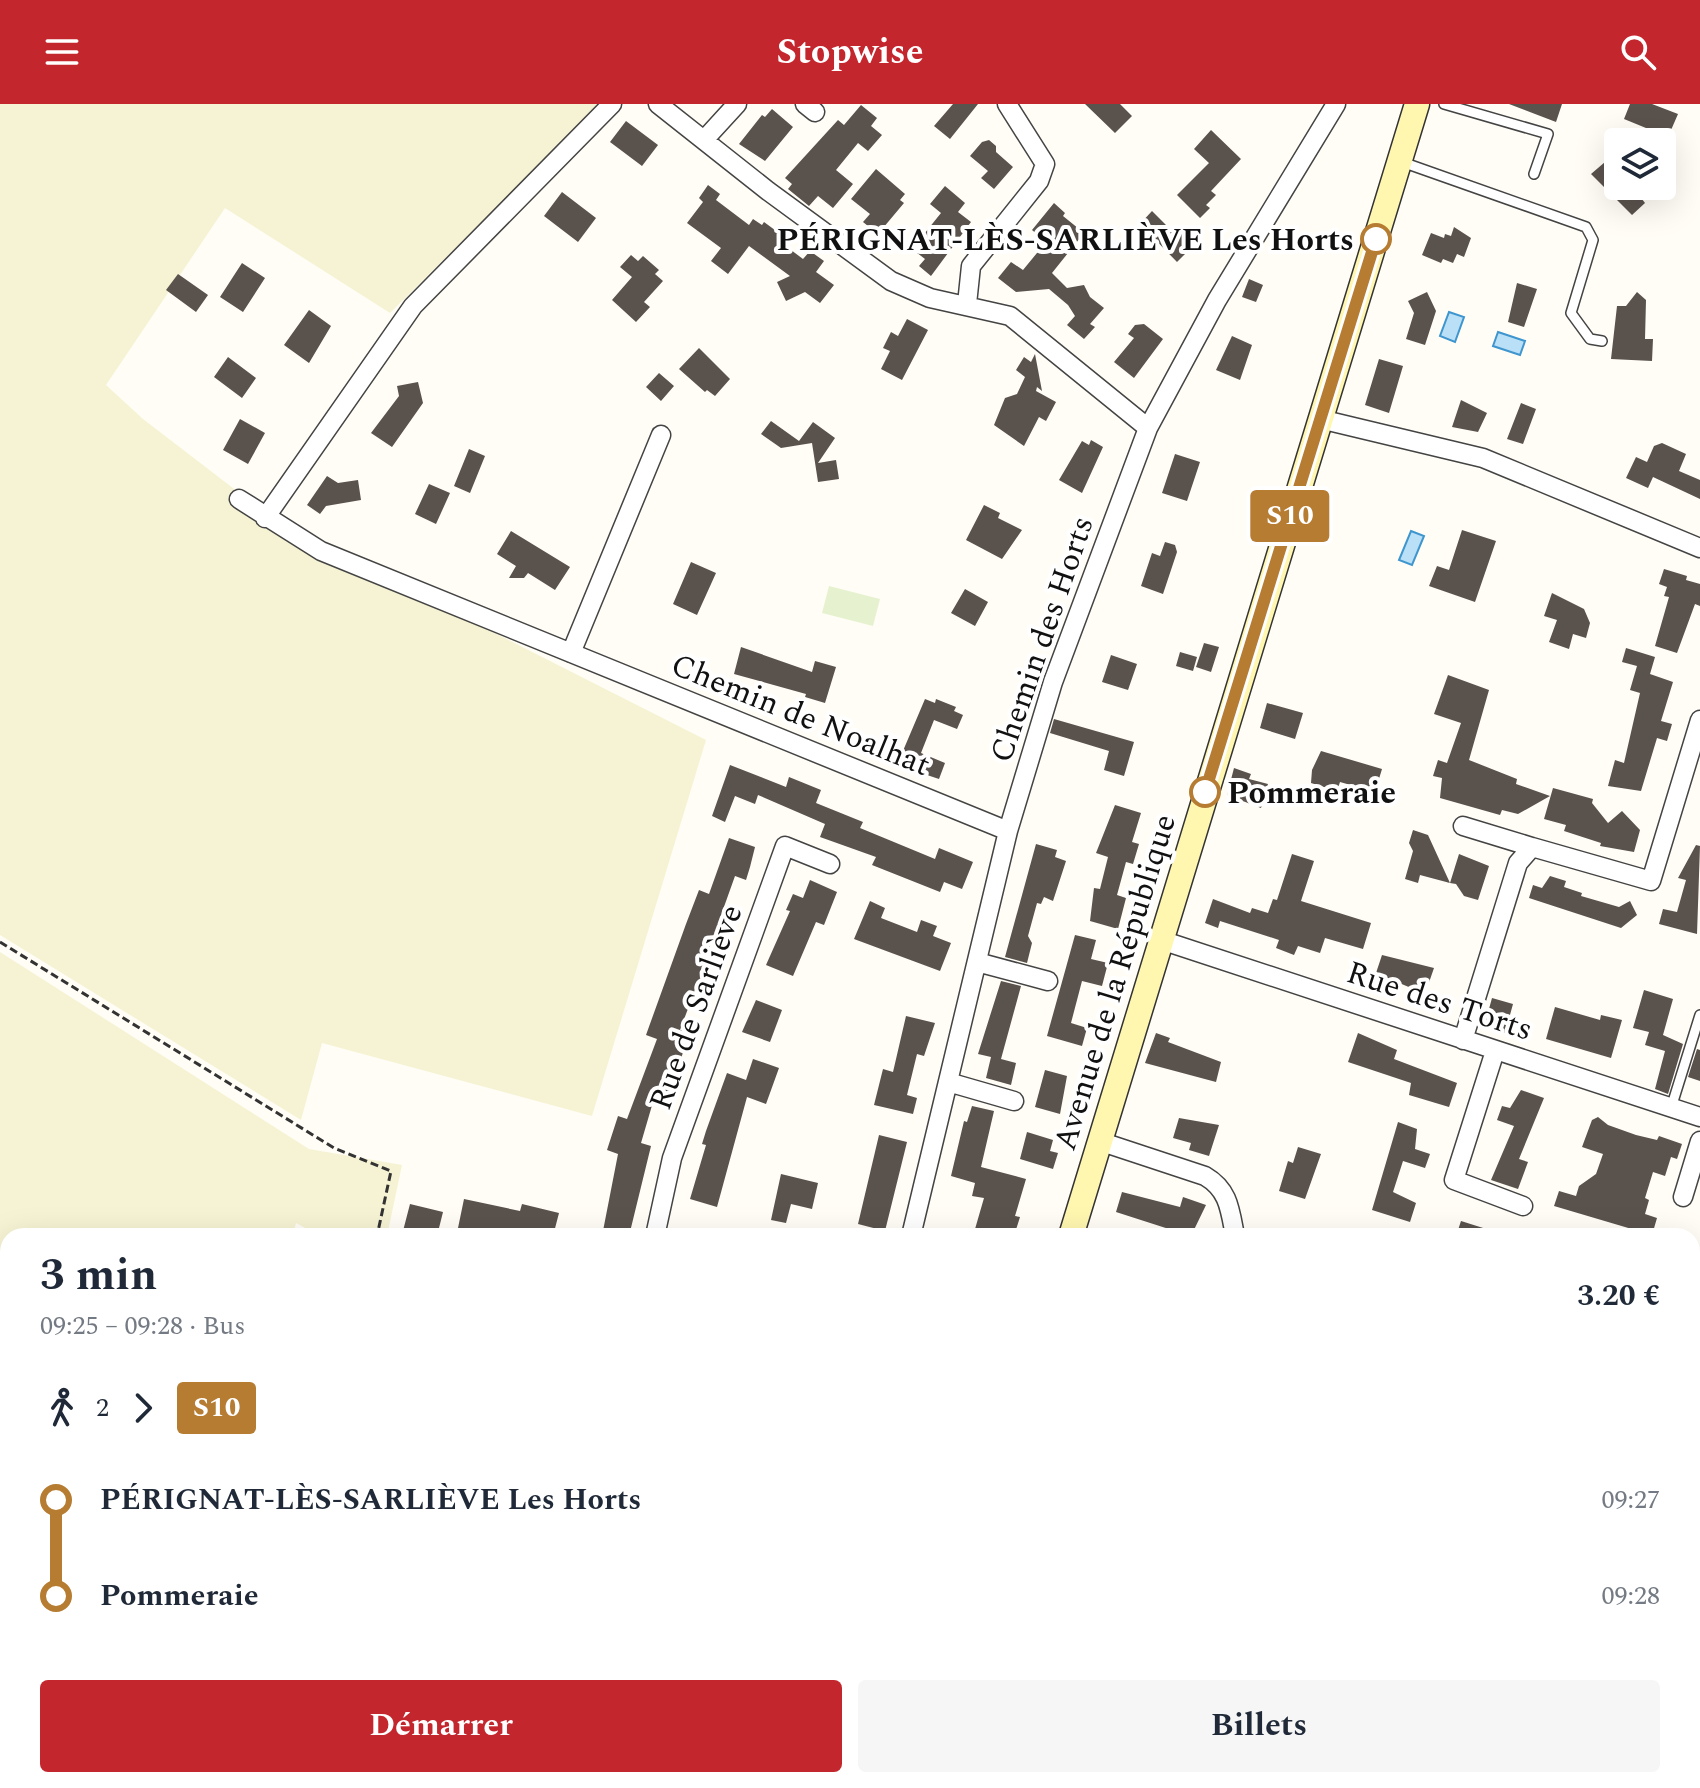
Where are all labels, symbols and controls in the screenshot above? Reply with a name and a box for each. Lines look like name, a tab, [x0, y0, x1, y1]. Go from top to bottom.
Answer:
text: Stopwise	[776, 25, 924, 80]
icon: menu	[40, 30, 84, 74]
icon: search	[1616, 30, 1660, 74]
map controls	[1604, 128, 1676, 200]
button: layers	[1604, 128, 1676, 200]
place label: PÉRIGNAT-LÈS-SARLIÈVE Les Horts	[777, 216, 1354, 265]
marker: PÉRIGNAT-LÈS-SARLIÈVE Les Horts	[1361, 224, 1391, 254]
line badge: S10	[1244, 490, 1336, 542]
text: S10	[1266, 494, 1314, 537]
street label: Chemin des Horts	[977, 510, 1108, 769]
street label: Chemin de Noalhat	[663, 641, 938, 790]
place label: Pommeraie	[1227, 769, 1396, 818]
marker: Pommeraie	[1190, 777, 1220, 807]
street label: Avenue de la République	[1041, 808, 1190, 1157]
street label: Rue de Sarliève	[636, 898, 756, 1117]
street label: Rue des Torts	[1340, 948, 1539, 1055]
text: 3 min	[40, 1242, 157, 1309]
text: 3.20 €	[1577, 1273, 1660, 1319]
text: 09:25 – 09:28 · Bus	[40, 1306, 245, 1346]
icon: walk	[40, 1386, 84, 1430]
icon: forward	[121, 1386, 165, 1430]
text: S10	[193, 1386, 240, 1429]
text: 2	[96, 1388, 109, 1428]
text: PÉRIGNAT-LÈS-SARLIÈVE Les Horts	[100, 1477, 641, 1523]
text: 09:27	[1601, 1480, 1660, 1520]
text: Pommeraie	[100, 1573, 259, 1619]
text: 09:28	[1601, 1576, 1660, 1616]
button: Démarrer	[40, 1680, 842, 1772]
button: Billets	[858, 1680, 1660, 1772]

